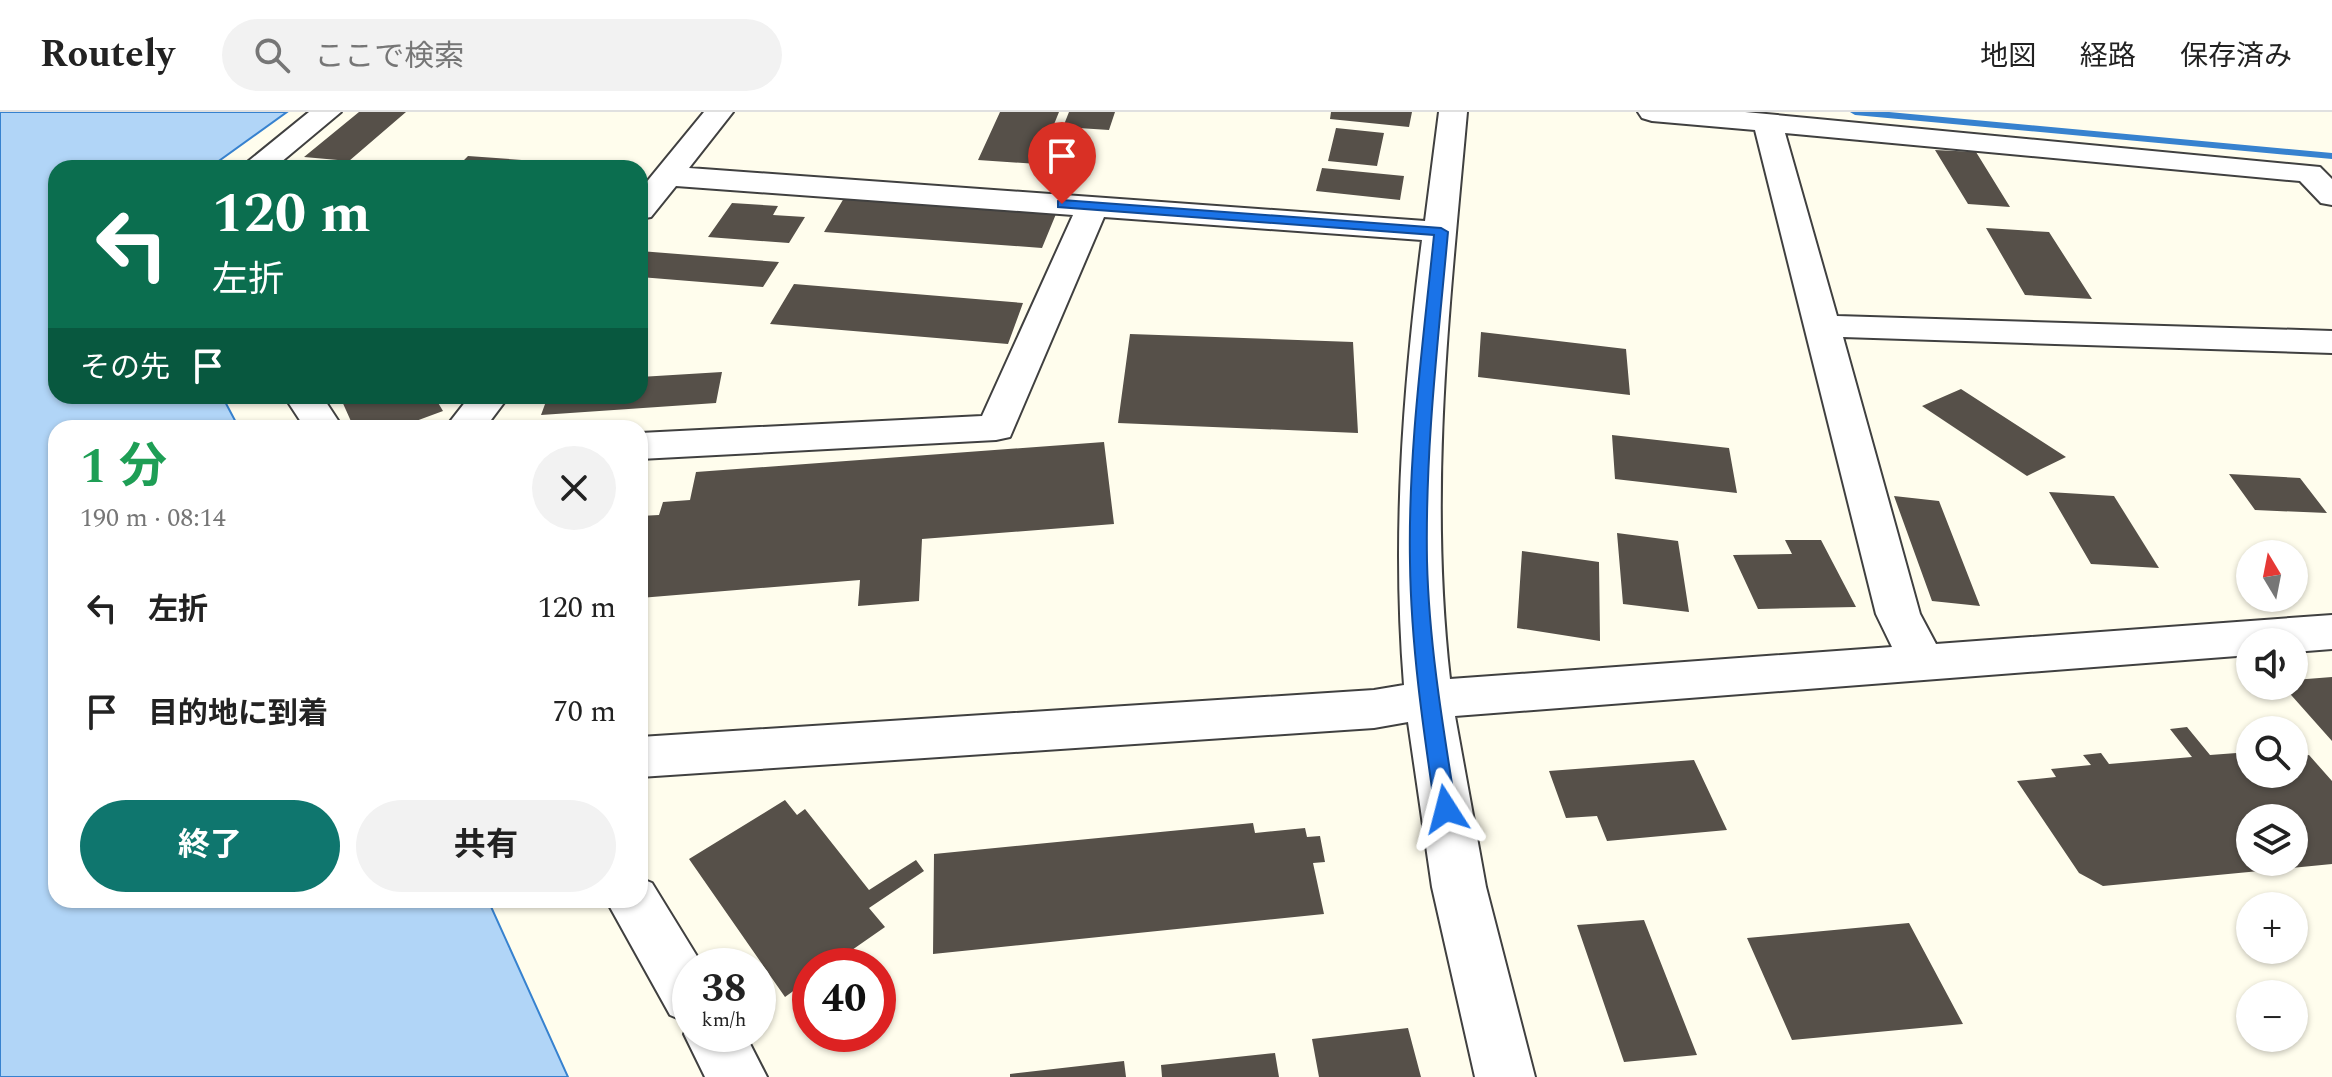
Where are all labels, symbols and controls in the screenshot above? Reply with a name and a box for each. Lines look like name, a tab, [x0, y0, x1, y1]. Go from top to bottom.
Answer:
search box	[222, 19, 782, 91]
text: Routely	[40, 26, 174, 84]
icon: search	[250, 33, 294, 77]
text: ここで検索	[314, 34, 464, 80]
text: 地図	[1980, 35, 2036, 78]
text: 経路	[2080, 35, 2136, 78]
text: 保存済み	[2180, 35, 2292, 78]
pin	[1028, 122, 1096, 204]
icon: arrive	[1040, 134, 1084, 178]
text: 120 m	[212, 172, 371, 257]
icon: left	[80, 192, 184, 296]
text: 左折	[212, 253, 284, 308]
icon: arrive	[186, 344, 230, 388]
text: その先	[80, 345, 170, 391]
text: 1 分	[80, 431, 167, 504]
button: close	[532, 446, 616, 530]
text: 190 m · 08:14	[80, 498, 226, 538]
north arrow	[2236, 540, 2308, 612]
map controls	[2236, 540, 2308, 1052]
text: 120 m	[538, 585, 616, 631]
icon: left	[80, 586, 124, 630]
text: 左折	[148, 587, 208, 633]
button: sound	[2236, 628, 2308, 700]
text: 70 m	[553, 689, 616, 735]
icon: arrive	[80, 690, 124, 734]
text: 目的地に到着	[148, 691, 328, 737]
button: search	[2236, 716, 2308, 788]
position arrow	[1404, 767, 1488, 851]
button: 終了	[80, 800, 340, 892]
button: 共有	[356, 800, 616, 892]
button: layers	[2236, 804, 2308, 876]
button: +	[2236, 892, 2308, 964]
speed limit sign: 40	[792, 948, 896, 1052]
text: 38	[702, 959, 746, 1020]
button: −	[2236, 980, 2308, 1052]
text: km/h	[702, 1005, 747, 1035]

